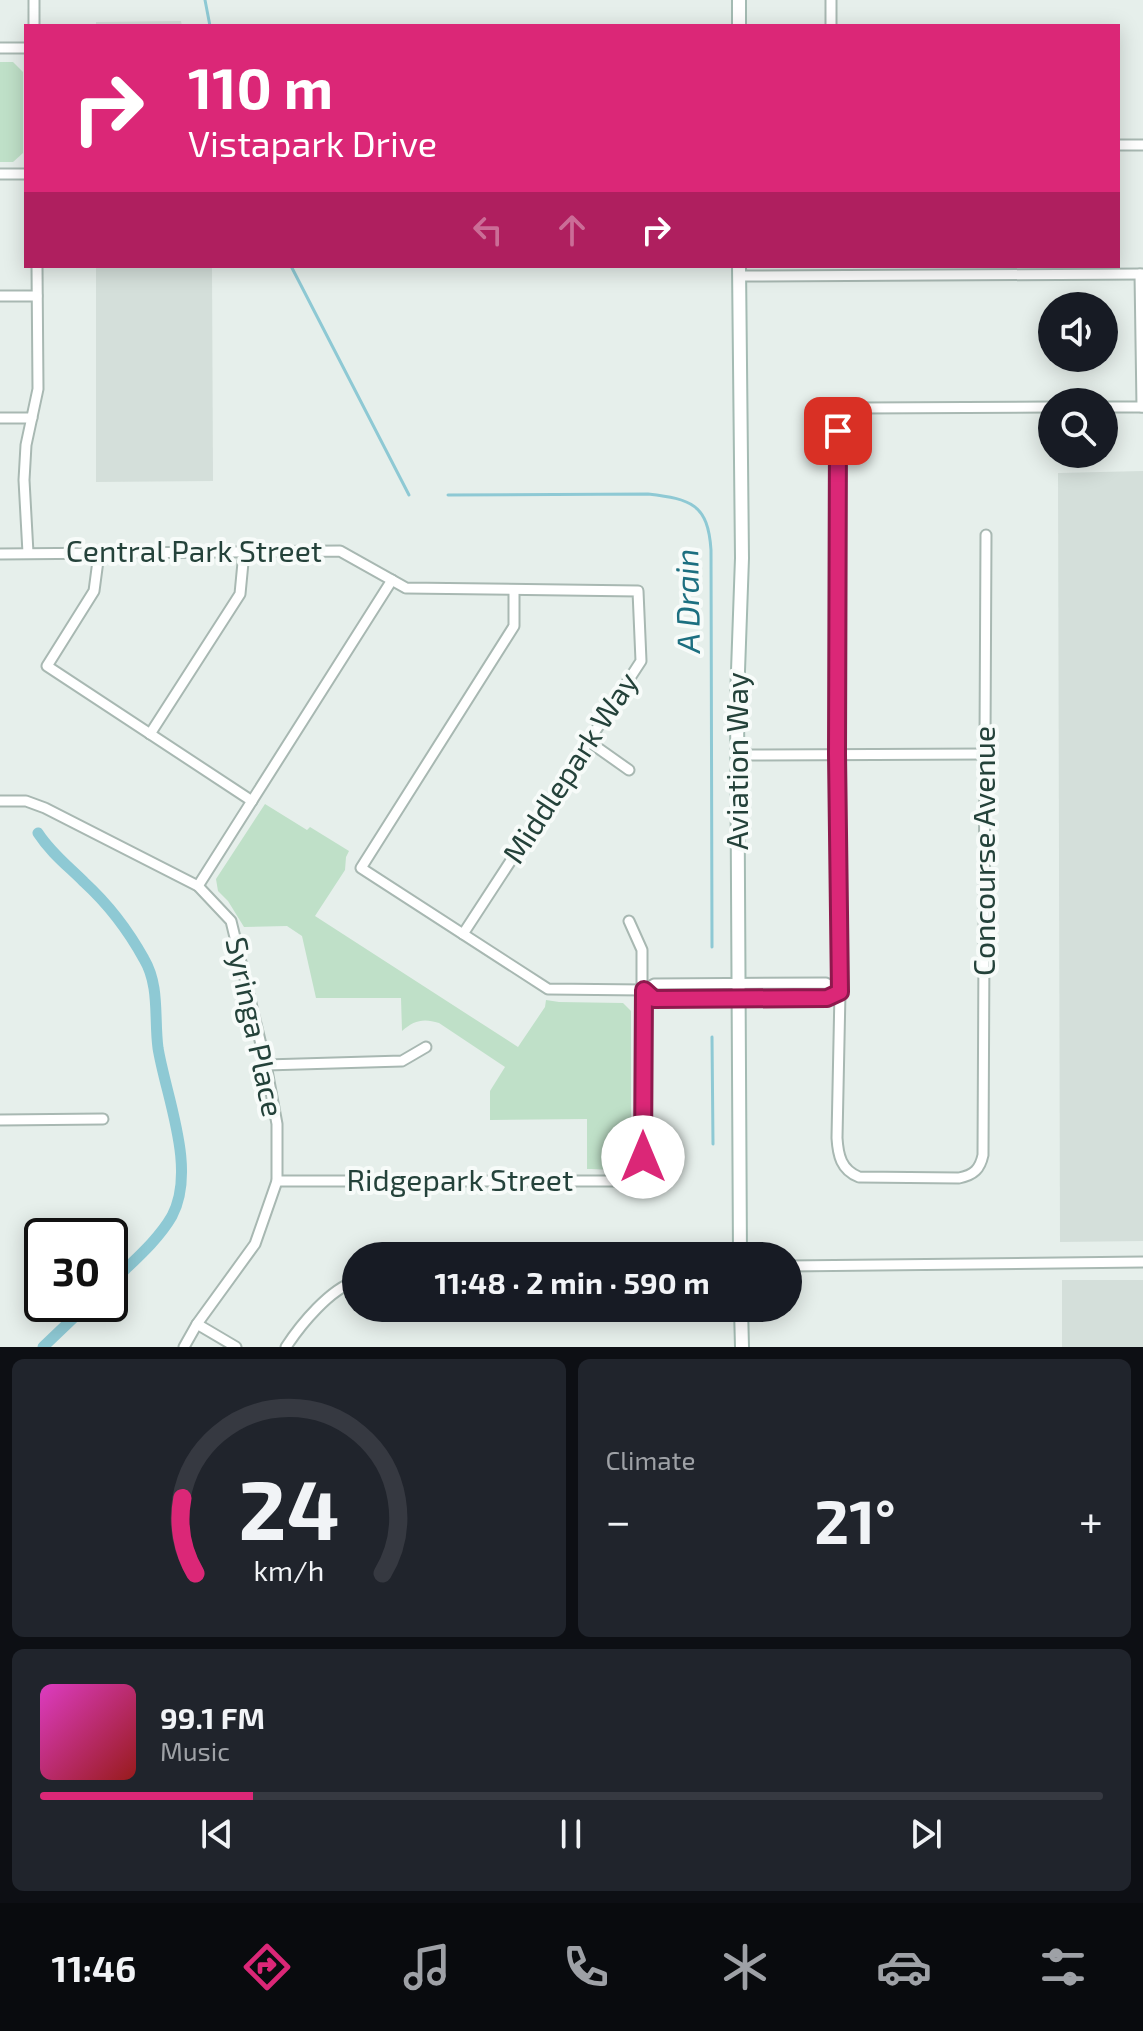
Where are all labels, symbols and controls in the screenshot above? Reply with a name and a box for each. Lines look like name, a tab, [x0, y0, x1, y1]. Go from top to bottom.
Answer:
text: 110 m	[188, 53, 333, 120]
icon: right	[56, 56, 160, 160]
text: Vistapark Drive	[188, 121, 437, 164]
icon: left	[466, 208, 510, 252]
icon: ahead	[550, 208, 594, 252]
icon: right	[634, 208, 678, 252]
map controls	[1038, 292, 1118, 468]
button: sound	[1038, 292, 1118, 372]
button: search	[1038, 388, 1118, 468]
pin	[804, 397, 872, 465]
icon: arrive	[816, 409, 860, 453]
street label: Central Park Street	[66, 532, 322, 568]
water label: A Drain	[666, 549, 706, 655]
street label: Middlepark Way	[494, 664, 645, 869]
street label: Aviation Way	[718, 672, 754, 850]
street label: Concourse Avenue	[965, 726, 1001, 976]
street label: Syringa Place	[219, 933, 293, 1120]
position arrow	[601, 1115, 685, 1199]
street label: Ridgepark Street	[347, 1161, 573, 1197]
speed limit sign: 30	[24, 1218, 128, 1322]
text: 11:48 · 2 min · 590 m	[434, 1264, 710, 1300]
text: Climate	[606, 1444, 695, 1475]
text: 24	[238, 1457, 339, 1557]
text: 21°	[814, 1484, 896, 1556]
text: −	[606, 1493, 631, 1546]
text: +	[1079, 1493, 1103, 1546]
text: km/h	[253, 1552, 324, 1587]
text: 99.1 FM	[160, 1699, 265, 1735]
text: Music	[160, 1735, 230, 1766]
icon: previous	[195, 1812, 239, 1856]
icon: pause	[549, 1812, 593, 1856]
icon: next	[904, 1812, 948, 1856]
icon: directions	[239, 1939, 295, 1995]
icon: music	[399, 1939, 455, 1995]
icon: phone	[558, 1939, 614, 1995]
icon: climate	[717, 1939, 773, 1995]
icon: car	[876, 1939, 932, 1995]
icon: filters	[1035, 1939, 1091, 1995]
text: 11:46	[52, 1946, 136, 1989]

